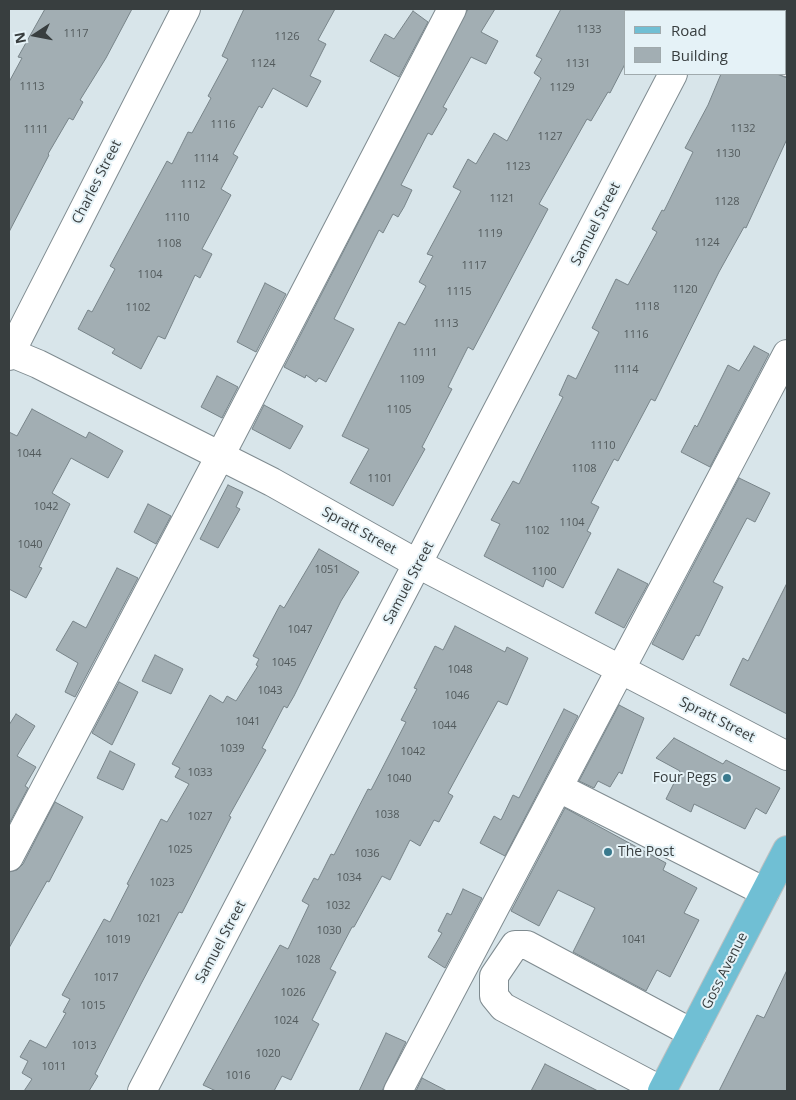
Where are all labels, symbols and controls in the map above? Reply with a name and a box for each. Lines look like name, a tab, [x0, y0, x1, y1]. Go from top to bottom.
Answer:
north arrow	[10, 10, 60, 60]
legend	[624, 10, 786, 75]
text: Road	[671, 20, 707, 40]
house number: 1133	[576, 23, 602, 37]
house number: 1117	[63, 27, 89, 41]
house number: 1126	[274, 30, 300, 44]
text: N	[9, 31, 30, 45]
text: Building	[671, 45, 728, 65]
house number: 1124	[250, 57, 276, 71]
house number: 1131	[565, 57, 591, 71]
house number: 1113	[19, 80, 45, 94]
house number: 1129	[549, 81, 575, 95]
house number: 1116	[210, 118, 236, 132]
house number: 1132	[730, 122, 756, 136]
house number: 1111	[23, 123, 49, 137]
house number: 1127	[537, 130, 563, 144]
street label: Charles Street	[69, 137, 125, 227]
house number: 1130	[715, 147, 741, 161]
house number: 1114	[193, 152, 219, 166]
house number: 1123	[505, 160, 531, 174]
house number: 1112	[180, 178, 206, 192]
street label: Samuel Street	[568, 180, 624, 268]
house number: 1121	[489, 192, 515, 206]
house number: 1128	[714, 195, 740, 209]
house number: 1110	[164, 211, 190, 225]
house number: 1119	[477, 227, 503, 241]
house number: 1124	[694, 236, 720, 250]
house number: 1108	[156, 237, 182, 251]
house number: 1117	[461, 259, 487, 273]
house number: 1104	[137, 268, 163, 282]
house number: 1120	[672, 283, 698, 297]
house number: 1115	[446, 285, 472, 299]
house number: 1118	[634, 300, 660, 314]
house number: 1102	[125, 301, 151, 315]
house number: 1113	[433, 317, 459, 331]
house number: 1116	[623, 328, 649, 342]
house number: 1111	[412, 346, 438, 360]
house number: 1114	[613, 363, 639, 377]
house number: 1109	[399, 373, 425, 387]
house number: 1105	[386, 403, 412, 417]
house number: 1110	[590, 439, 616, 453]
house number: 1044	[16, 447, 42, 461]
house number: 1108	[571, 462, 597, 476]
house number: 1101	[367, 472, 393, 486]
house number: 1042	[33, 500, 59, 514]
street label: Spratt Street	[319, 504, 399, 558]
house number: 1104	[559, 516, 585, 530]
house number: 1102	[524, 524, 550, 538]
house number: 1040	[17, 538, 43, 552]
street label: Samuel Street	[380, 539, 438, 627]
house number: 1051	[314, 563, 340, 577]
house number: 1100	[531, 565, 557, 579]
house number: 1047	[287, 623, 313, 637]
house number: 1045	[271, 656, 297, 670]
house number: 1048	[447, 663, 473, 677]
house number: 1043	[257, 684, 283, 698]
house number: 1046	[444, 689, 470, 703]
street label: Spratt Street	[676, 694, 758, 746]
house number: 1041	[235, 715, 261, 729]
house number: 1044	[431, 719, 457, 733]
house number: 1039	[219, 742, 245, 756]
house number: 1042	[400, 745, 426, 759]
house number: 1033	[187, 766, 213, 780]
place label: Four Pegs	[653, 770, 717, 786]
house number: 1040	[386, 772, 412, 786]
marker: Four Pegs	[721, 772, 733, 784]
house number: 1038	[374, 808, 400, 822]
house number: 1027	[187, 810, 213, 824]
house number: 1025	[167, 843, 193, 857]
place label: The Post	[618, 844, 674, 860]
marker: The Post	[602, 846, 614, 858]
house number: 1036	[354, 847, 380, 861]
house number: 1034	[336, 871, 362, 885]
house number: 1023	[149, 876, 175, 890]
street label: Samuel Street	[192, 898, 250, 986]
house number: 1032	[325, 899, 351, 913]
house number: 1021	[136, 912, 162, 926]
house number: 1030	[316, 924, 342, 938]
street label: Goss Avenue	[698, 930, 752, 1012]
house number: 1019	[105, 933, 131, 947]
house number: 1041	[621, 933, 647, 947]
house number: 1028	[295, 953, 321, 967]
house number: 1017	[93, 971, 119, 985]
house number: 1026	[280, 986, 306, 1000]
house number: 1015	[80, 999, 106, 1013]
house number: 1024	[273, 1014, 299, 1028]
house number: 1013	[71, 1039, 97, 1053]
house number: 1020	[255, 1047, 281, 1061]
house number: 1011	[41, 1060, 67, 1074]
house number: 1016	[225, 1069, 251, 1083]

